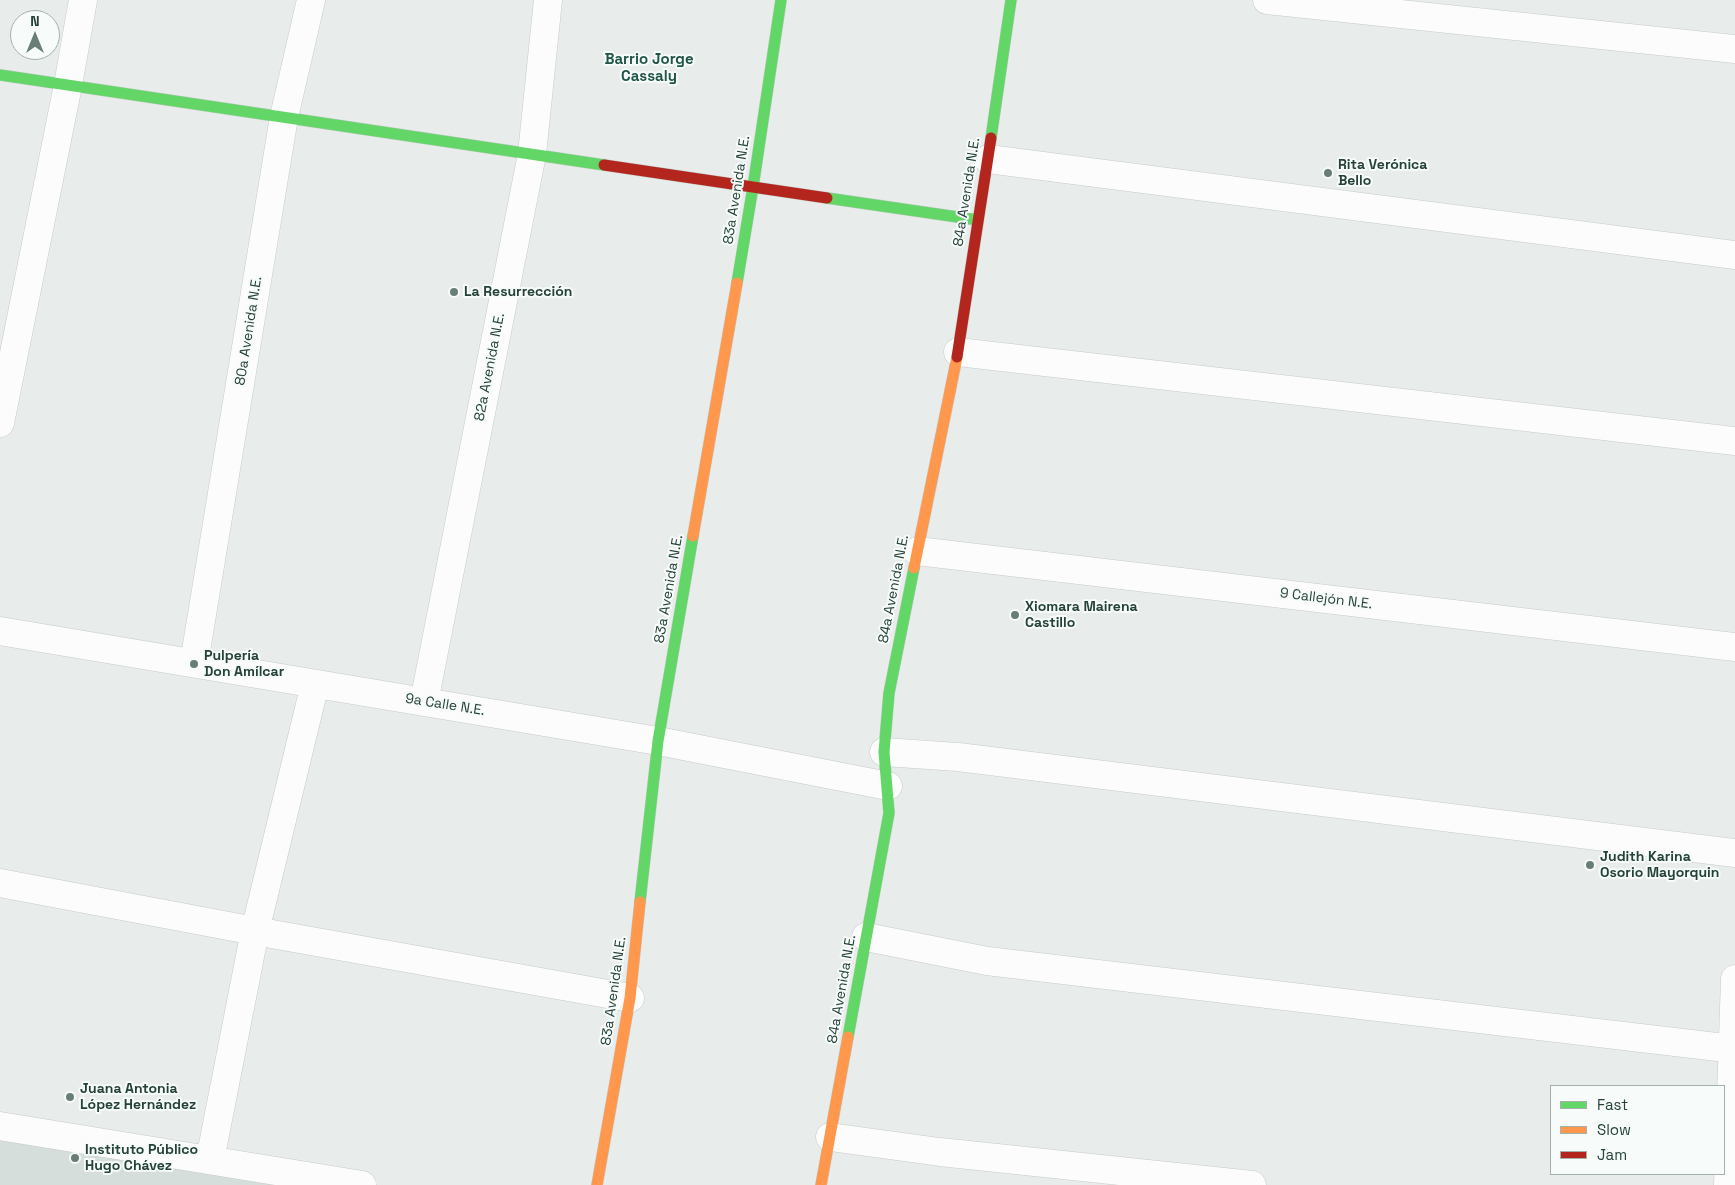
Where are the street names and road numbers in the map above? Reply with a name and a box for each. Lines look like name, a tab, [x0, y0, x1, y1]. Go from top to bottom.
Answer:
street label: 83a Avenida N.E.	[720, 134, 754, 246]
street label: 84a Avenida N.E.	[950, 136, 984, 248]
street label: 80a Avenida N.E.	[232, 275, 266, 387]
street label: 82a Avenida N.E.	[471, 311, 509, 423]
street label: 83a Avenida N.E.	[651, 533, 687, 645]
street label: 84a Avenida N.E.	[875, 533, 913, 645]
street label: 9 Callejón N.E.	[1279, 585, 1373, 613]
street label: 9a Calle N.E.	[404, 690, 486, 720]
street label: 84a Avenida N.E.	[824, 933, 860, 1045]
street label: 83a Avenida N.E.	[598, 935, 630, 1047]

